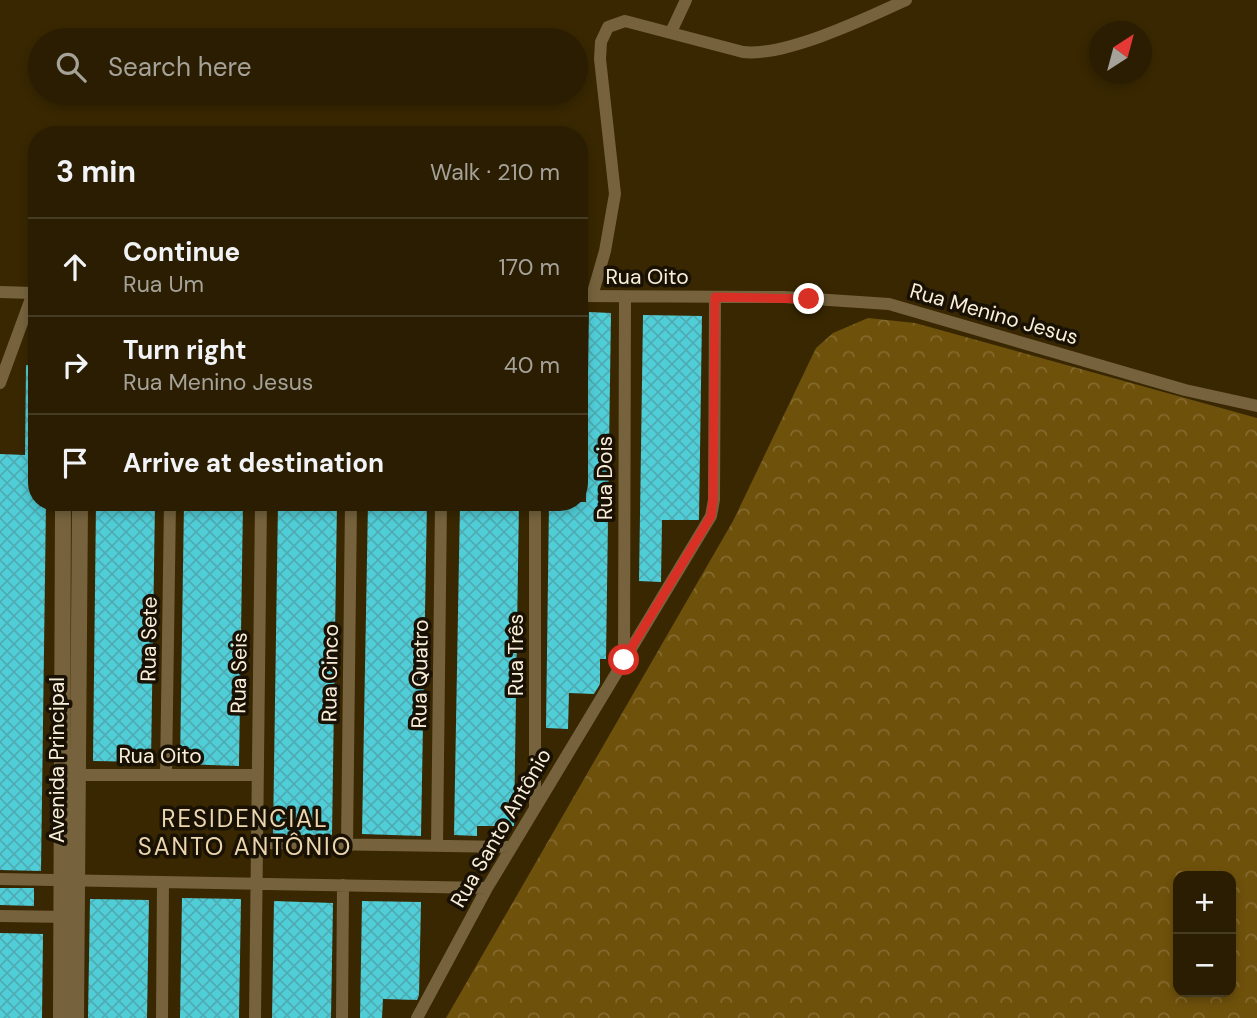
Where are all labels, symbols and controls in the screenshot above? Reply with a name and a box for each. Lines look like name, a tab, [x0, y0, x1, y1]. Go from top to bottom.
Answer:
north arrow	[1089, 21, 1152, 84]
search box	[28, 28, 588, 105]
icon: search	[52, 48, 90, 86]
text: Search here	[108, 50, 251, 84]
text: 3 min	[56, 152, 136, 191]
text: Walk · 210 m	[430, 157, 560, 187]
text: Continue	[123, 235, 240, 269]
icon: ahead	[56, 248, 94, 286]
text: 170 m	[499, 252, 560, 282]
street label: Rua Oito	[605, 263, 689, 291]
text: Rua Um	[123, 269, 204, 299]
street label: Rua Menino Jesus	[907, 277, 1081, 351]
route end	[793, 283, 824, 314]
text: Turn right	[123, 333, 247, 367]
icon: right	[56, 346, 94, 384]
text: 40 m	[504, 350, 560, 380]
text: Rua Menino Jesus	[123, 367, 313, 397]
street label: Rua Dois	[591, 436, 619, 520]
icon: arrive	[56, 444, 94, 482]
text: Arrive at destination	[123, 446, 384, 480]
street label: Rua Sete	[134, 596, 164, 682]
street label: Rua Três	[502, 614, 530, 696]
street label: Rua Quatro	[405, 619, 435, 729]
street label: Rua Cinco	[315, 624, 345, 722]
street label: Rua Seis	[224, 632, 254, 714]
route start	[608, 644, 639, 675]
street label: Avenida Principal	[43, 677, 71, 843]
street label: Rua Oito	[118, 742, 202, 770]
street label: Rua Santo Antônio	[444, 743, 558, 913]
district label: RESIDENCIAL SANTO ANTÔNIO	[138, 803, 352, 862]
map controls	[1173, 871, 1236, 997]
button: +	[1173, 871, 1236, 934]
button: −	[1173, 934, 1236, 997]

